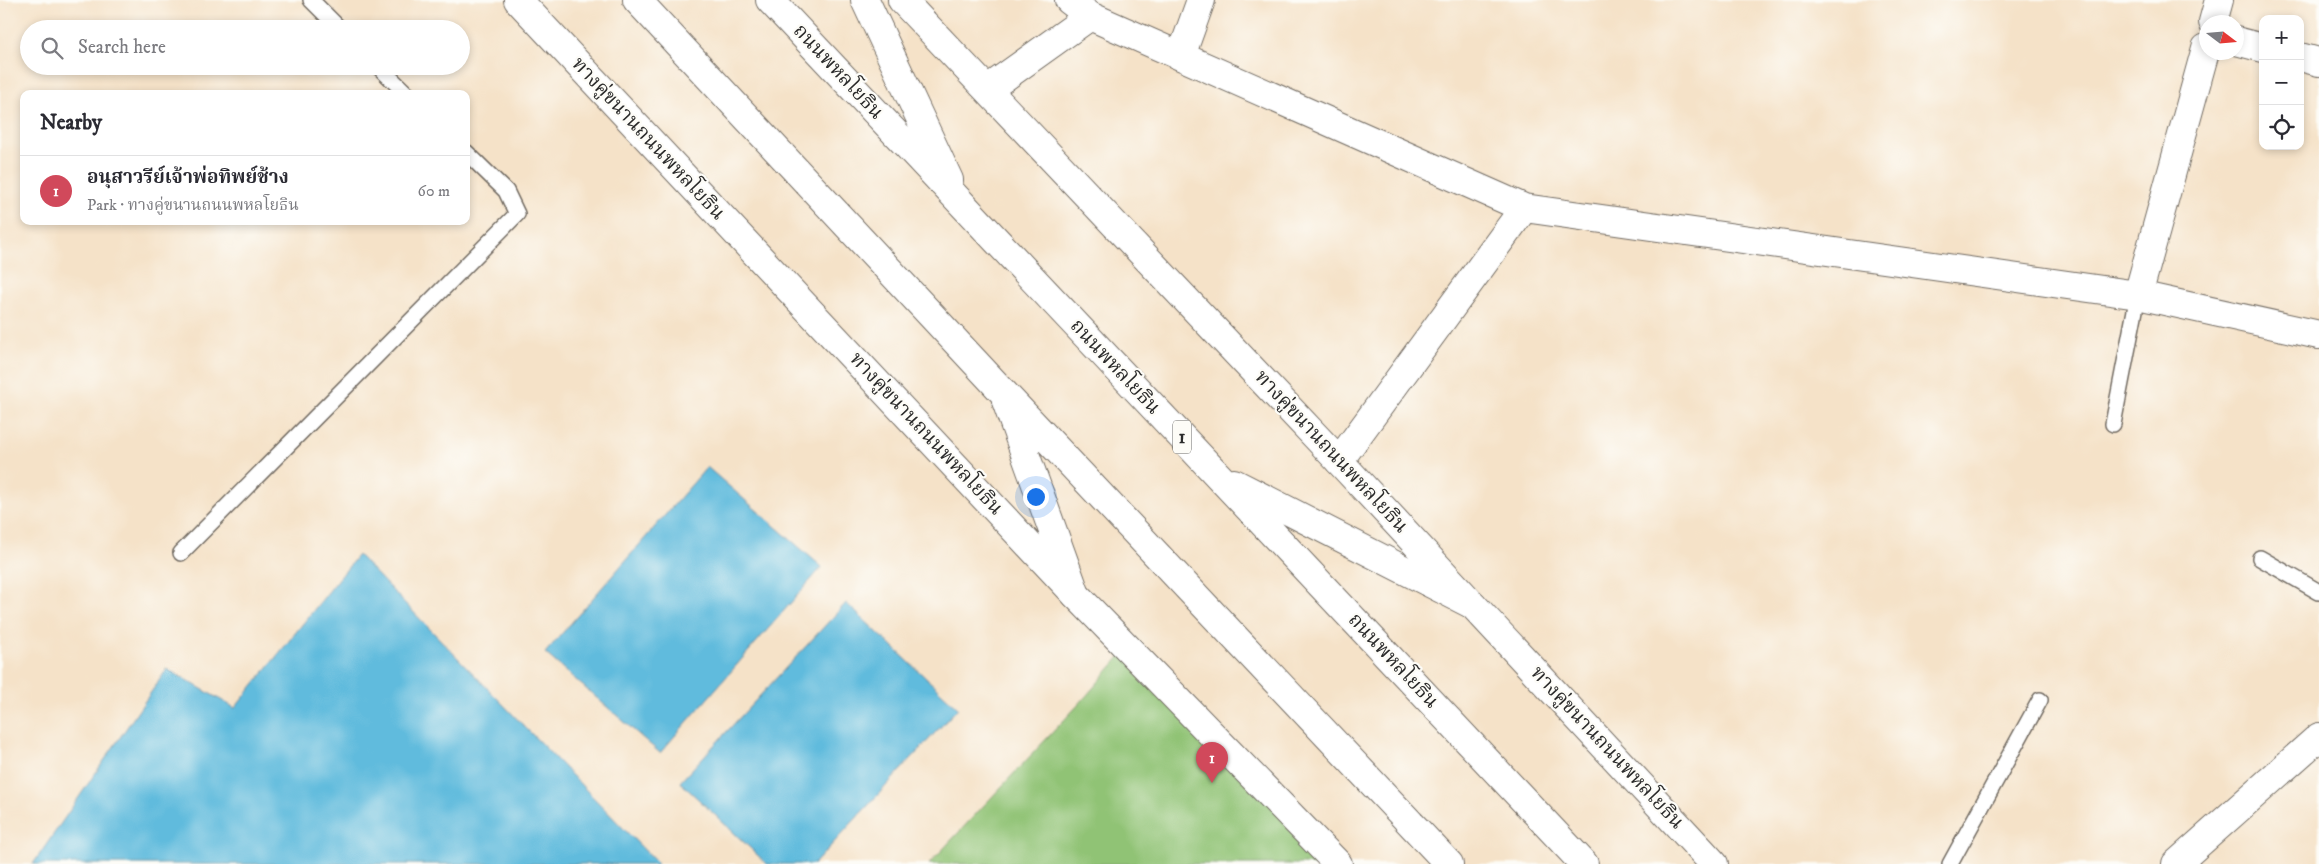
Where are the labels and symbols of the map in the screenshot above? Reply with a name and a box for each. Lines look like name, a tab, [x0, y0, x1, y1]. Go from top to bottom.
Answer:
north arrow	[2199, 15, 2244, 60]
street label: ถนนพหลโยธิน	[787, 17, 891, 125]
street label: ทางคู่ขนานถนนพหลโยธิน	[566, 50, 732, 226]
street label: ถนนพหลโยธิน	[1064, 312, 1168, 420]
street label: ทางคู่ขนานถนนพหลโยธิน	[844, 345, 1010, 521]
street label: ทางคู่ขนานถนนพหลโยธิน	[1249, 363, 1415, 539]
road number: 1	[1173, 421, 1191, 454]
your location	[1023, 484, 1049, 510]
street label: ถนนพหลโยธิน	[1342, 606, 1446, 714]
street label: ทางคู่ขนานถนนพหลโยธิน	[1525, 659, 1691, 835]
pin: 1	[1196, 742, 1228, 783]

